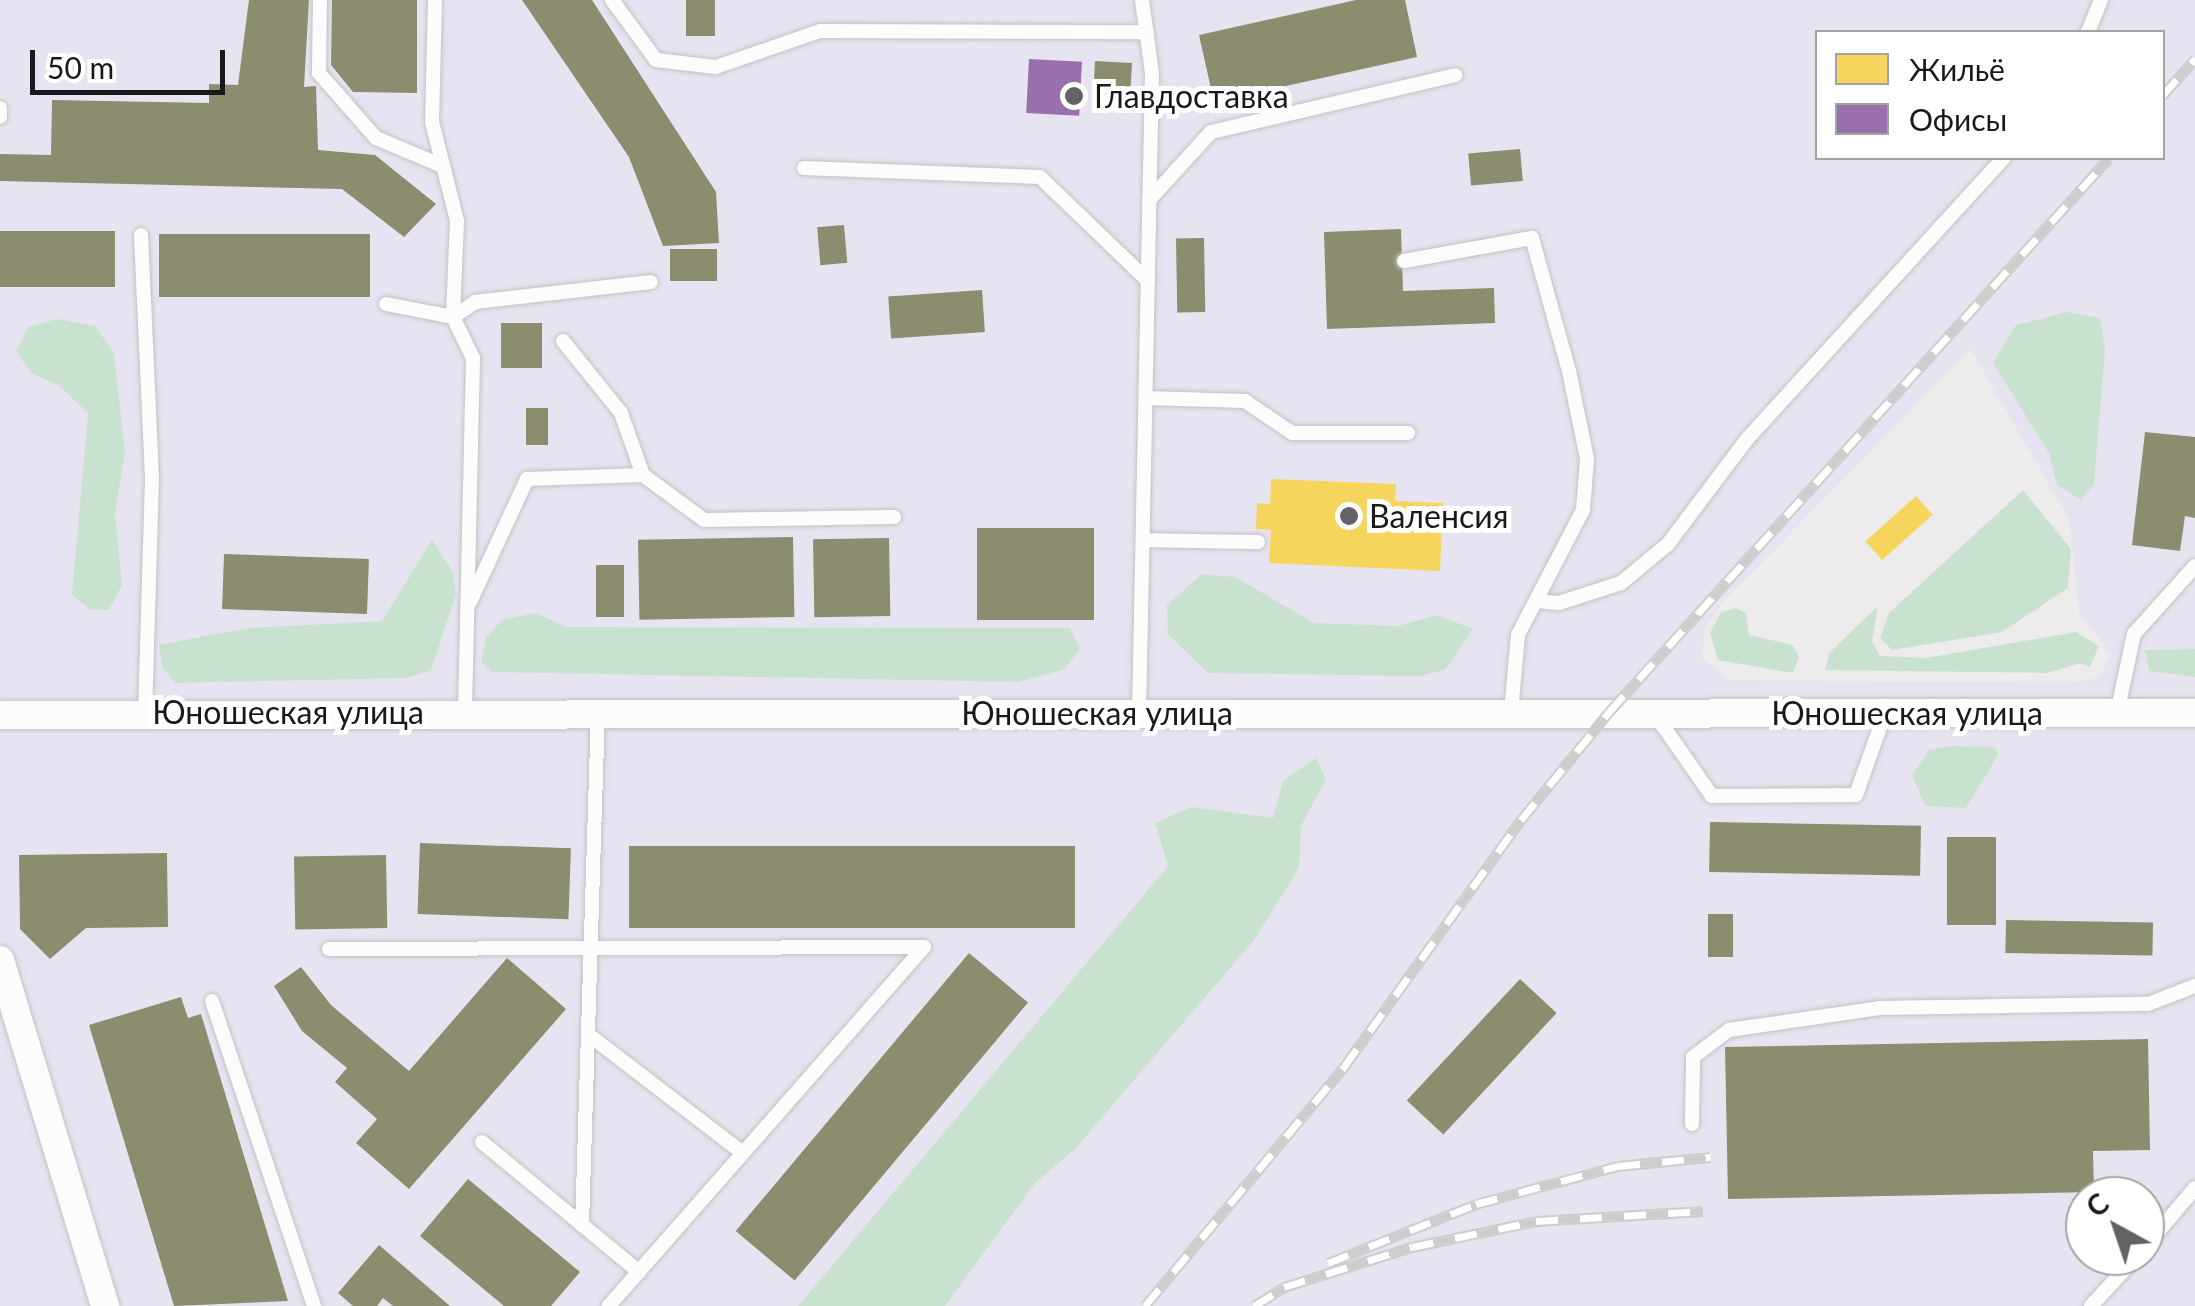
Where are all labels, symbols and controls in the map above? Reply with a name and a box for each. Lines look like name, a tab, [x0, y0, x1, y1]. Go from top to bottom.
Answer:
scale bar	[35, 30, 230, 92]
legend	[1815, 30, 2165, 160]
text: 50 m	[47, 49, 114, 85]
text: Жильё	[1909, 51, 2005, 87]
place label: Главдоставка	[1094, 77, 1289, 115]
marker: Главдоставка	[1063, 85, 1085, 107]
text: Офисы	[1909, 101, 2007, 137]
place label: Валенсия	[1369, 497, 1508, 535]
marker: Валенсия	[1338, 505, 1360, 527]
street label: Юношеская улица	[152, 693, 424, 731]
street label: Юношеская улица	[961, 694, 1233, 732]
street label: Юношеская улица	[1771, 694, 2043, 732]
north arrow	[2065, 1176, 2165, 1276]
text: С	[2079, 1186, 2115, 1224]

